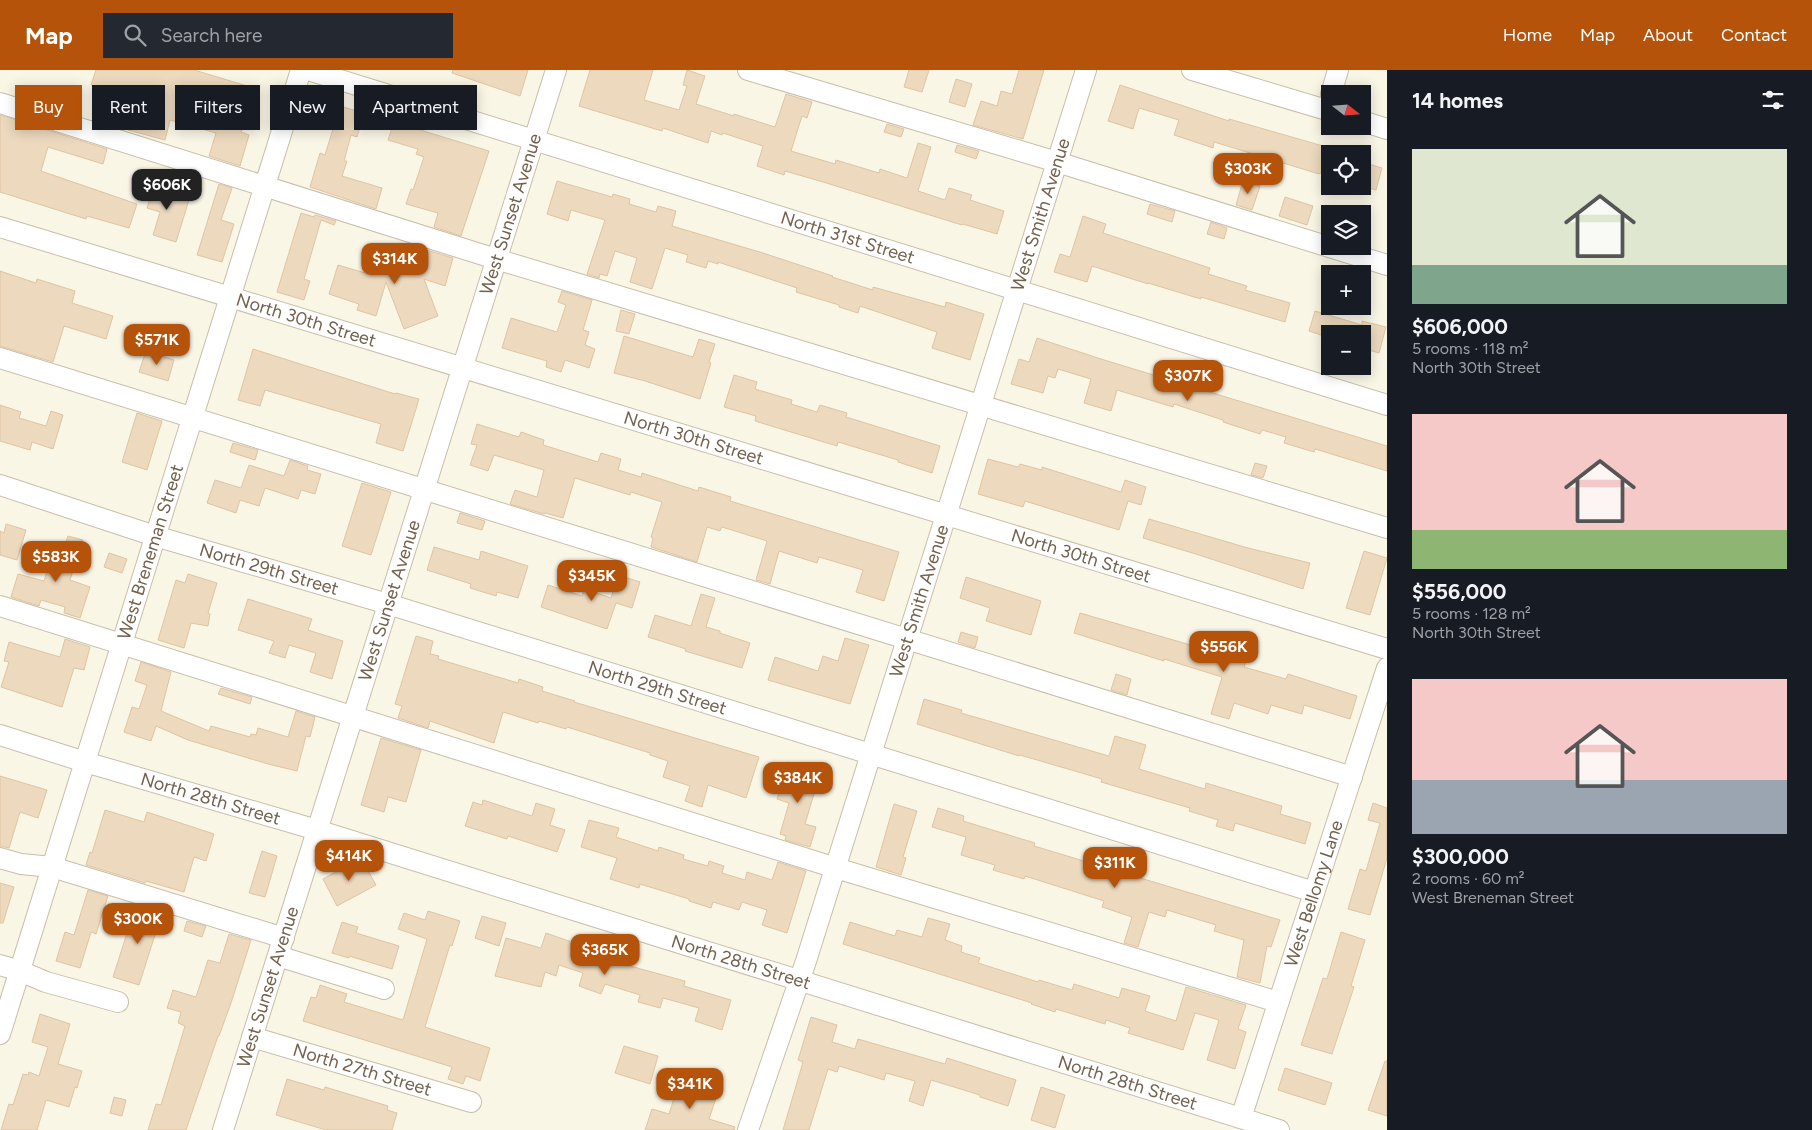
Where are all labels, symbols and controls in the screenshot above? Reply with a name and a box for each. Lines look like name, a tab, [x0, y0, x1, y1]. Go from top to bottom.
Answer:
search box	[103, 13, 453, 58]
text: Map	[25, 21, 73, 50]
icon: search	[121, 21, 149, 49]
text: Search here	[161, 24, 262, 47]
text: Home	[1503, 24, 1552, 46]
text: Map	[1580, 24, 1615, 46]
text: About	[1643, 24, 1693, 46]
text: Contact	[1721, 24, 1787, 46]
chip: Buy	[15, 85, 82, 130]
chip: Rent	[92, 85, 165, 130]
chip: Filters	[175, 85, 260, 130]
chip: New	[270, 85, 344, 130]
chip: Apartment	[354, 85, 477, 130]
north arrow	[1321, 85, 1371, 135]
map controls	[1321, 85, 1371, 375]
icon: filters	[1759, 86, 1787, 114]
text: 14 homes	[1412, 88, 1503, 113]
street label: West Sunset Avenue	[475, 131, 546, 297]
street label: West Smith Avenue	[1006, 135, 1075, 294]
button: locate	[1321, 145, 1371, 195]
pin: $303K	[1213, 152, 1283, 195]
text: $303K	[1224, 159, 1272, 178]
pin: $606K	[132, 168, 202, 211]
text: $606K	[143, 175, 191, 194]
icon: home	[1555, 181, 1645, 271]
button: layers	[1321, 205, 1371, 255]
street label: North 31st Street	[778, 206, 917, 269]
pin: $314K	[360, 242, 430, 285]
text: $314K	[372, 249, 418, 268]
button: +	[1321, 265, 1371, 315]
street label: North 30th Street	[234, 289, 379, 352]
text: $606,000	[1412, 314, 1508, 339]
pin: $571K	[122, 324, 192, 366]
button: −	[1321, 325, 1371, 375]
text: $571K	[135, 330, 179, 349]
text: 5 rooms · 118 m²	[1412, 339, 1529, 358]
text: North 30th Street	[1412, 358, 1541, 377]
pin: $307K	[1153, 360, 1223, 402]
text: $307K	[1164, 366, 1212, 385]
street label: North 30th Street	[621, 406, 766, 470]
icon: home	[1555, 446, 1645, 536]
street label: West Breneman Street	[113, 461, 188, 642]
street label: West Sunset Avenue	[354, 517, 425, 684]
street label: West Smith Avenue	[885, 522, 953, 680]
street label: North 30th Street	[1009, 524, 1154, 588]
street label: North 29th Street	[197, 539, 341, 600]
pin: $583K	[21, 540, 91, 583]
text: $583K	[32, 547, 80, 566]
pin: $345K	[557, 560, 627, 602]
text: $345K	[568, 566, 616, 585]
text: $556,000	[1412, 579, 1506, 604]
text: 5 rooms · 128 m²	[1412, 604, 1531, 623]
text: North 30th Street	[1412, 623, 1541, 642]
pin: $556K	[1189, 630, 1259, 673]
text: $556K	[1200, 637, 1248, 656]
street label: North 29th Street	[585, 656, 729, 720]
icon: home	[1555, 711, 1645, 801]
pin: $384K	[763, 762, 833, 804]
street label: North 28th Street	[138, 768, 283, 830]
text: $384K	[774, 768, 822, 787]
street label: West Bellomy Lane	[1280, 817, 1348, 970]
pin: $414K	[314, 840, 384, 882]
text: $300,000	[1412, 844, 1509, 869]
text: $414K	[326, 846, 372, 865]
pin: $311K	[1080, 846, 1150, 889]
text: $311K	[1094, 853, 1136, 872]
text: 2 rooms · 60 m²	[1412, 869, 1525, 888]
text: West Breneman Street	[1412, 888, 1574, 907]
pin: $300K	[103, 902, 173, 945]
street label: West Sunset Avenue	[232, 903, 304, 1070]
text: $300K	[113, 909, 163, 928]
street label: North 28th Street	[669, 930, 813, 994]
pin: $365K	[570, 934, 640, 976]
text: $365K	[582, 940, 629, 959]
street label: North 27th Street	[290, 1039, 434, 1101]
street label: North 28th Street	[1055, 1051, 1200, 1115]
pin: $341K	[655, 1068, 725, 1110]
text: $341K	[667, 1074, 713, 1093]

